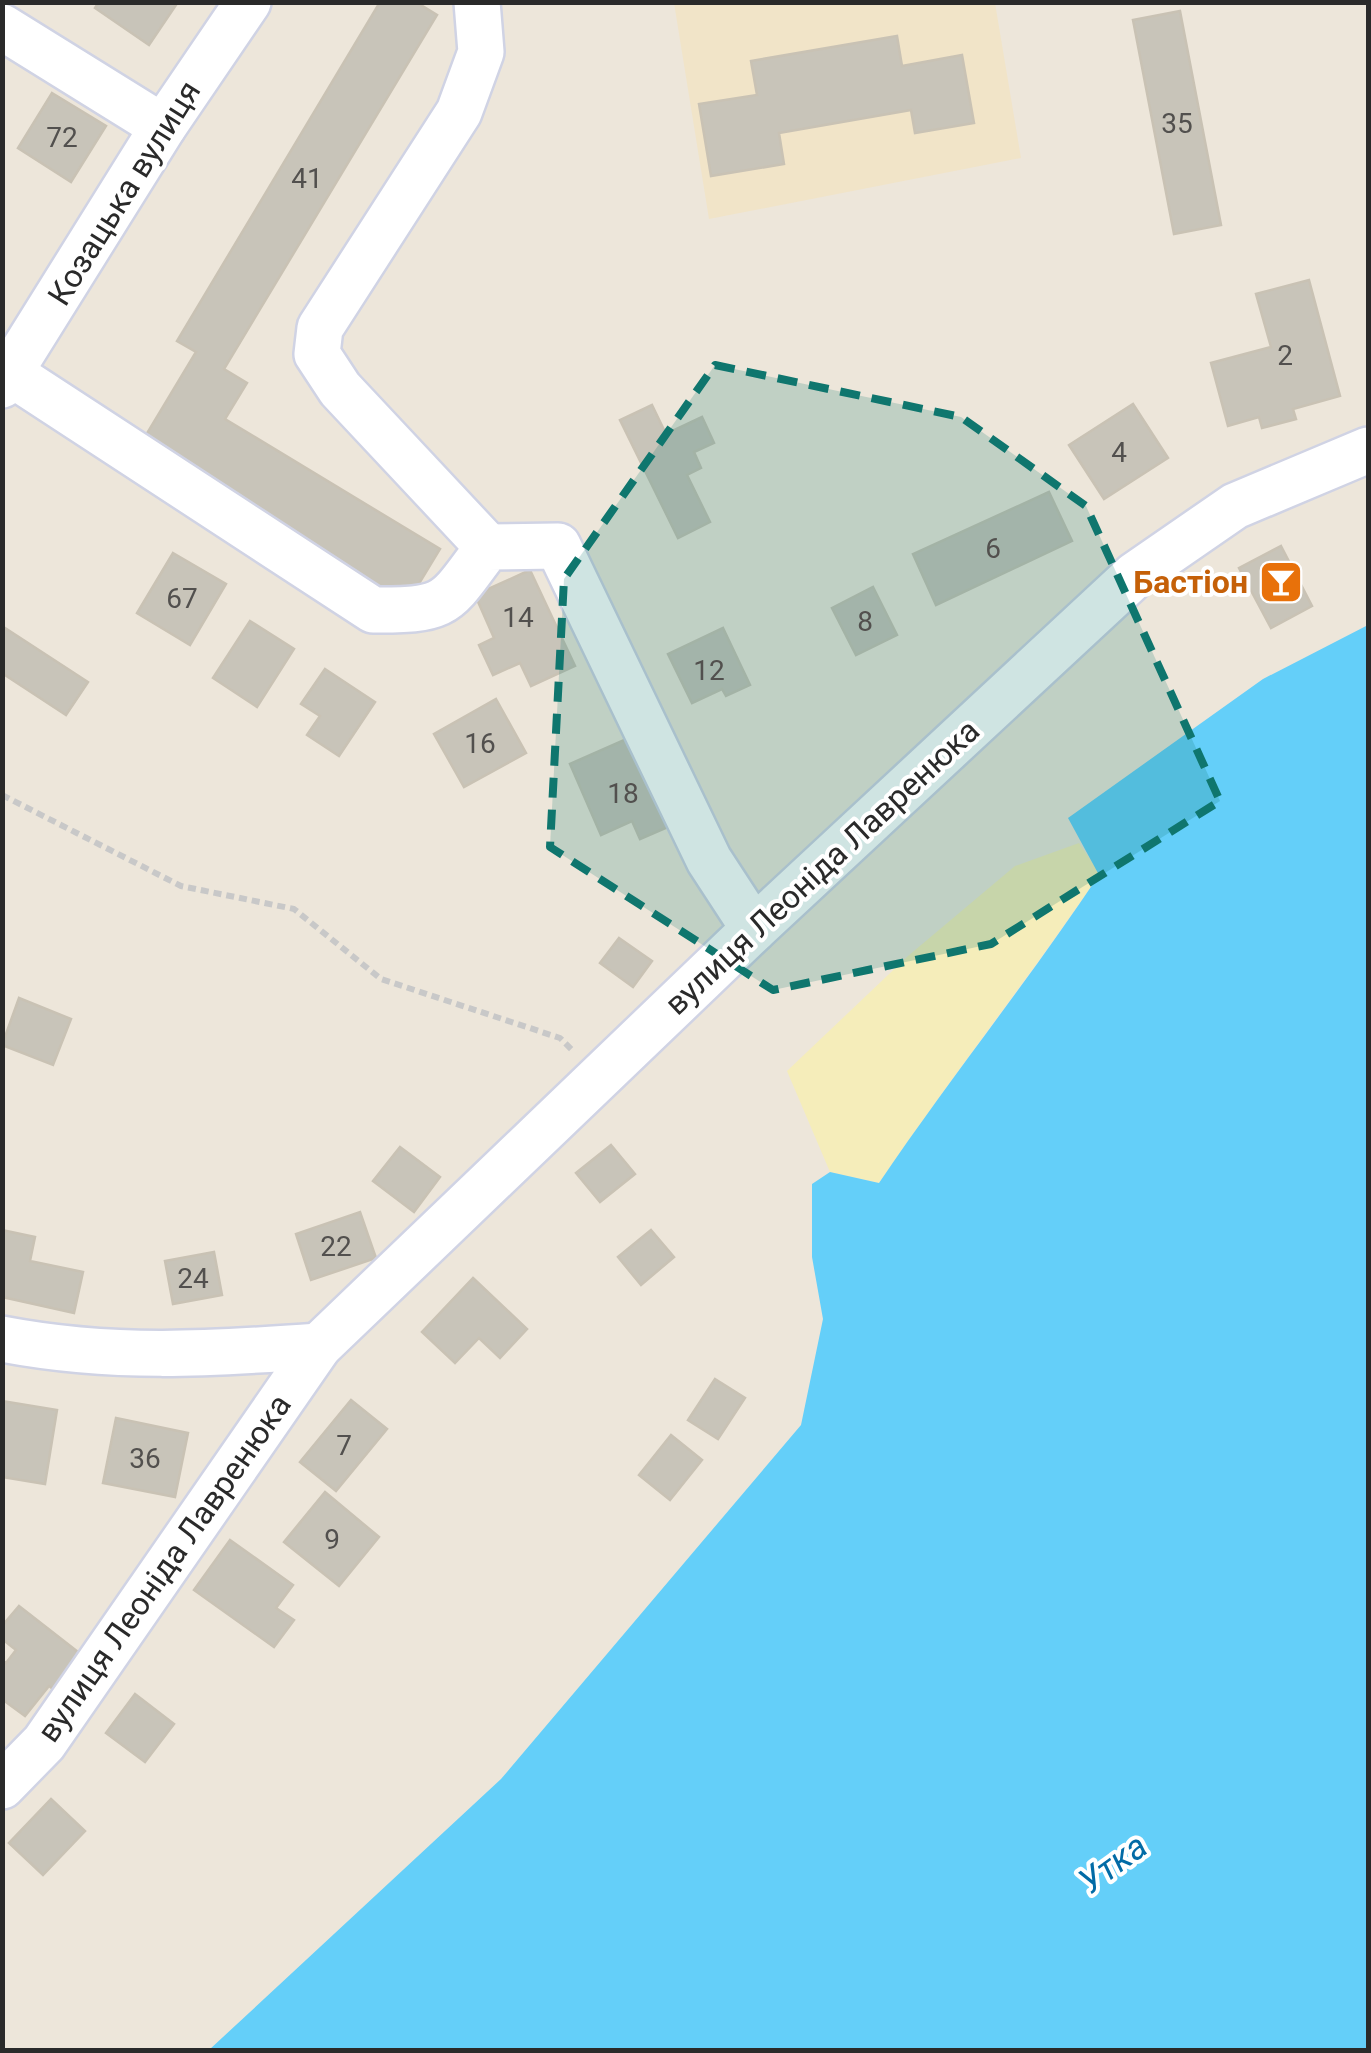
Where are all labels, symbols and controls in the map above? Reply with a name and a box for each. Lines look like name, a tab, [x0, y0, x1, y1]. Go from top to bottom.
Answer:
street label: Козацька вулиця	[40, 74, 208, 312]
house number: 35	[1161, 107, 1193, 140]
house number: 72	[46, 121, 78, 154]
house number: 41	[291, 162, 323, 195]
house number: 2	[1277, 339, 1293, 372]
house number: 4	[1111, 436, 1127, 469]
house number: 6	[985, 532, 1001, 565]
bar icon: Бастіон	[1258, 559, 1304, 605]
place label: Бастіон	[1133, 563, 1248, 601]
house number: 67	[166, 582, 198, 615]
house number: 14	[502, 601, 534, 634]
house number: 8	[857, 605, 873, 638]
house number: 12	[693, 654, 725, 687]
street label: вулиця Леоніда Лавренюка	[657, 711, 987, 1023]
house number: 16	[464, 727, 496, 760]
house number: 18	[607, 777, 639, 810]
house number: 22	[320, 1230, 352, 1263]
house number: 24	[177, 1262, 209, 1295]
street label: вулиця Леоніда Лавренюка	[29, 1387, 299, 1749]
house number: 7	[336, 1429, 352, 1462]
house number: 36	[129, 1442, 161, 1475]
house number: 9	[324, 1523, 340, 1556]
water label: Утка	[1071, 1826, 1155, 1902]

